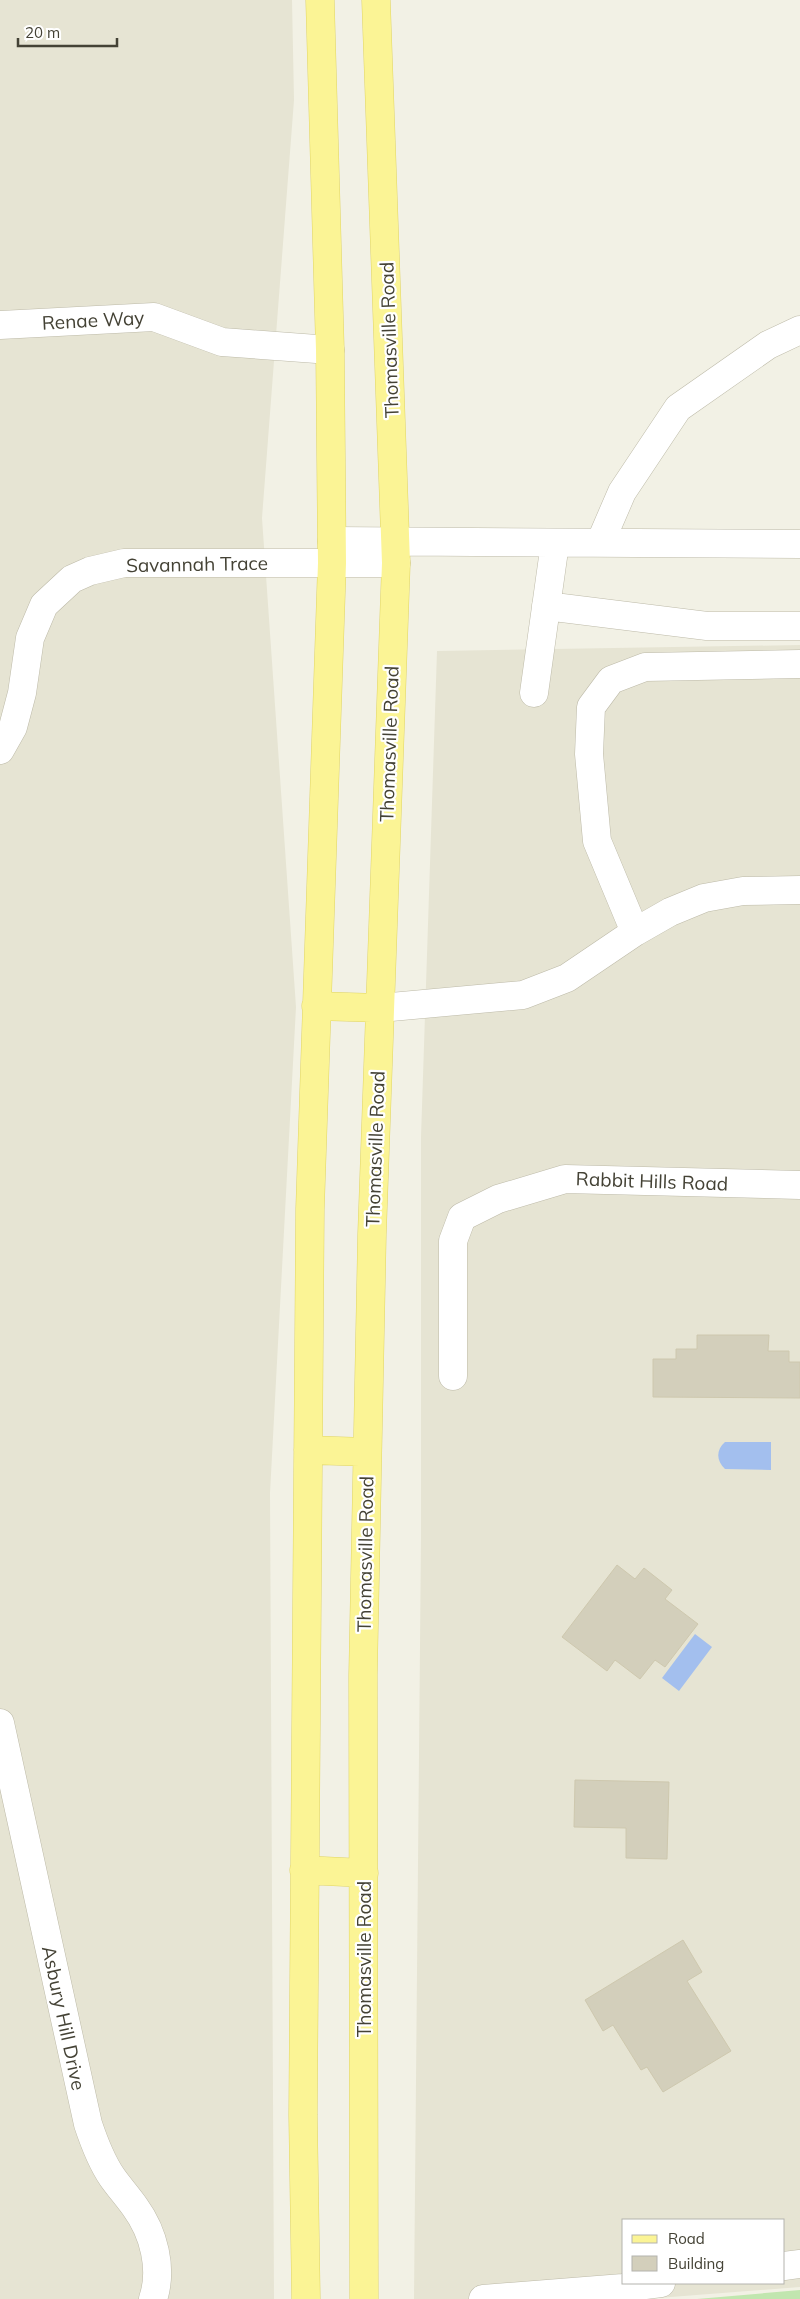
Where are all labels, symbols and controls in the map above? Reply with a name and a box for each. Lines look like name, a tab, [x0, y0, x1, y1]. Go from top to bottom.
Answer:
scale bar	[18, 15, 116, 47]
text: 20 m	[25, 23, 60, 42]
street label: Thomasville Road	[374, 261, 404, 419]
street label: Renae Way	[41, 305, 145, 335]
street label: Savannah Trace	[126, 551, 268, 577]
street label: Thomasville Road	[374, 665, 404, 823]
street label: Thomasville Road	[360, 1070, 390, 1228]
street label: Rabbit Hills Road	[575, 1166, 729, 1196]
street label: Thomasville Road	[352, 1476, 378, 1632]
street label: Thomasville Road	[352, 1881, 376, 2037]
street label: Asbury Hill Drive	[37, 1944, 91, 2092]
legend	[622, 2219, 785, 2284]
text: Road	[668, 2229, 705, 2248]
text: Building	[668, 2254, 724, 2273]

